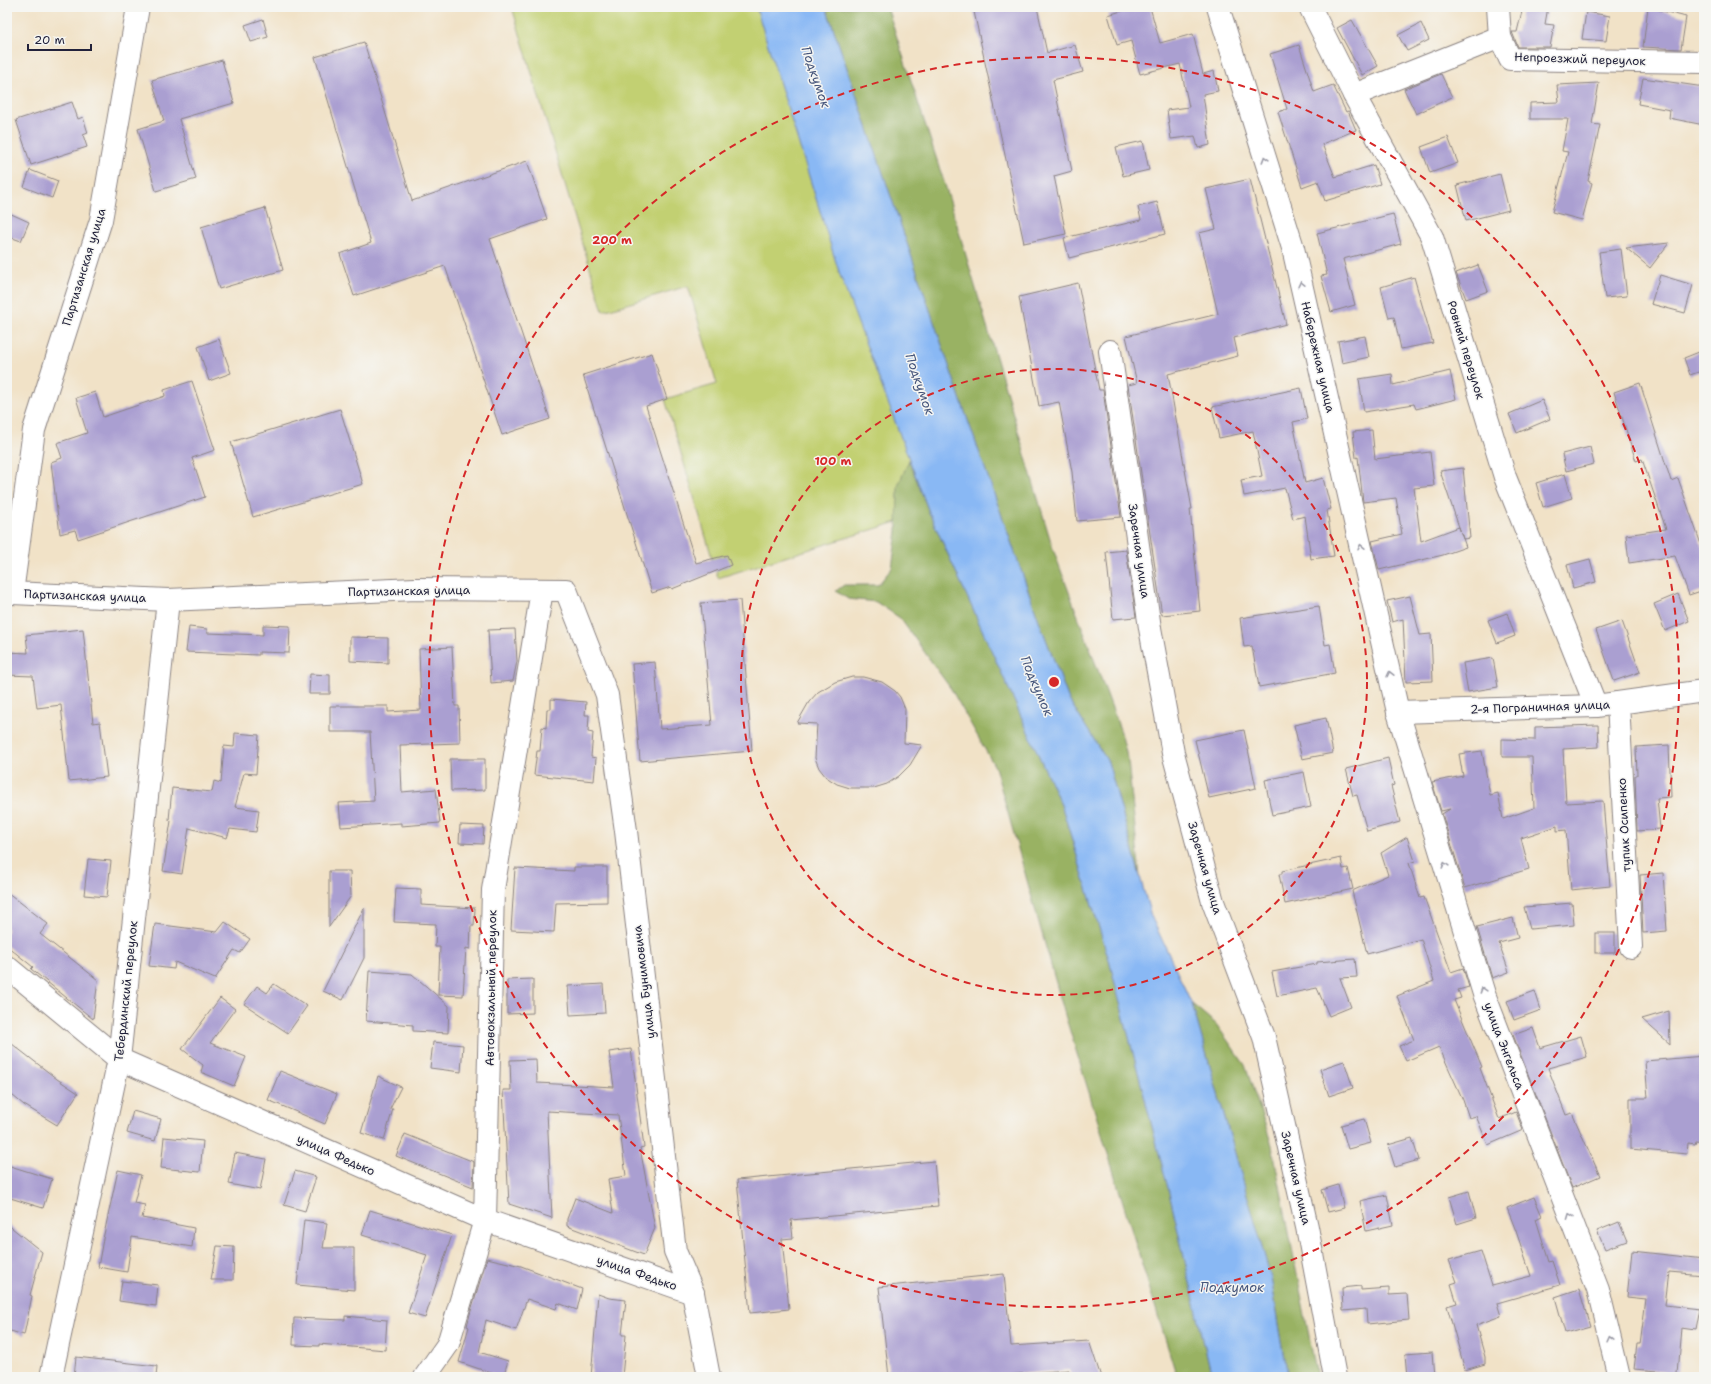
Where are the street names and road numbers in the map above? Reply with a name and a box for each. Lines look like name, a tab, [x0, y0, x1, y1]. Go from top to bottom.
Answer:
street label: Непроезжий переулок	[1514, 49, 1647, 69]
street label: Партизанская улица	[58, 206, 110, 328]
street label: Ровный переулок	[1443, 299, 1489, 402]
street label: Набережная улица	[1297, 300, 1339, 415]
street label: Заречная улица	[1124, 502, 1154, 600]
street label: Партизанская улица	[348, 582, 471, 600]
street label: Партизанская улица	[24, 586, 147, 606]
street label: 2-я Пограничная улица	[1470, 697, 1611, 717]
street label: тупик Осипенко	[1614, 777, 1634, 873]
street label: Заречная улица	[1184, 820, 1226, 917]
street label: Автовокзальный переулок	[482, 909, 500, 1066]
street label: Тебердинский переулок	[111, 919, 141, 1062]
street label: улица Бунимовича	[629, 924, 659, 1040]
street label: улица Энгельса	[1480, 1000, 1528, 1093]
street label: Заречная улица	[1277, 1130, 1315, 1227]
street label: улица Федько	[294, 1131, 378, 1179]
street label: улица Федько	[595, 1252, 679, 1294]

